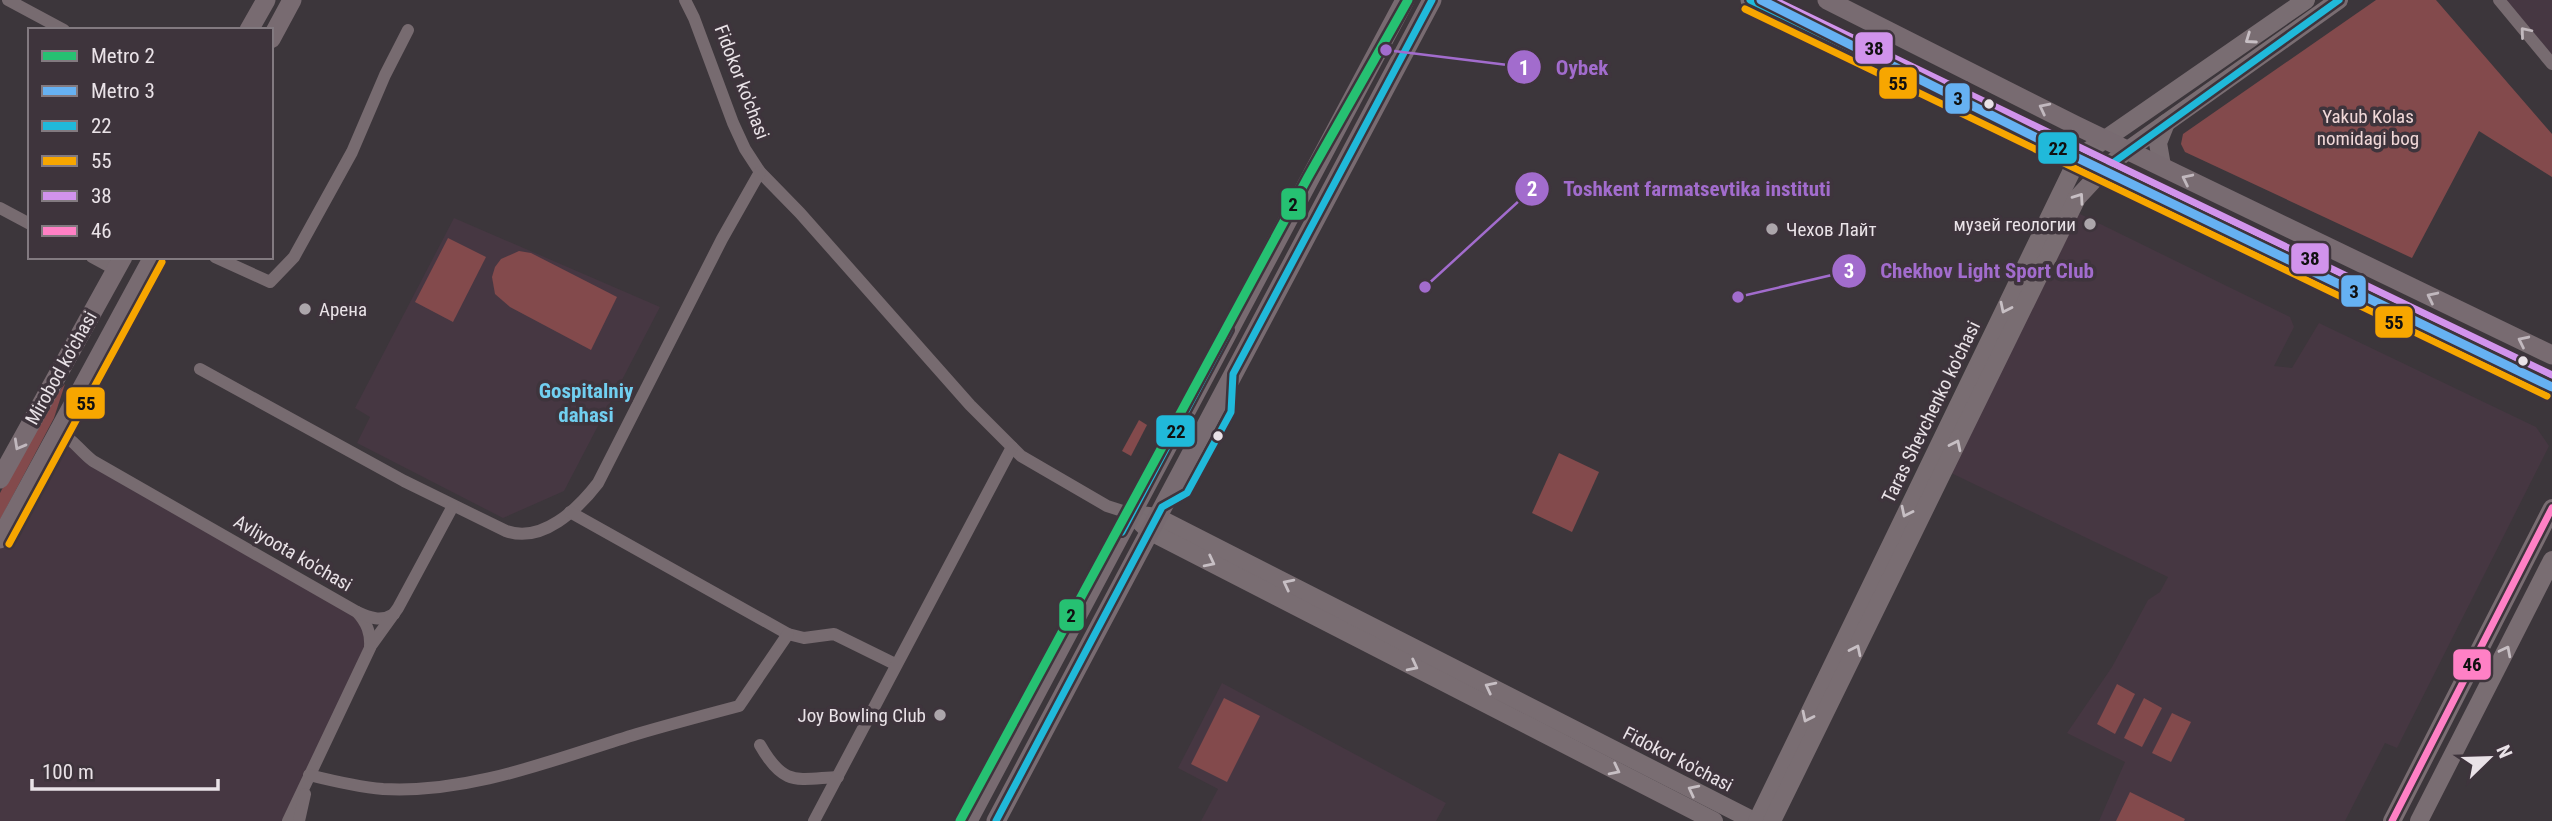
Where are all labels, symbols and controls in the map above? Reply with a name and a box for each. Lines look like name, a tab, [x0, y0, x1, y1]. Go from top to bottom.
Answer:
street label: Fidokor ko'chasi	[710, 22, 774, 142]
one-way arrow	[2521, 27, 2534, 40]
legend	[28, 28, 273, 259]
line badge: 38	[1854, 31, 1894, 65]
one-way arrow	[2245, 31, 2258, 43]
text: 38	[1864, 37, 1884, 60]
text: Metro 2	[91, 44, 155, 68]
callout: Oybek	[1507, 46, 1622, 88]
text: 1	[1519, 56, 1529, 80]
text: Oybek	[1556, 56, 1609, 80]
line badge: 55	[1878, 66, 1918, 100]
text: 55	[1888, 72, 1908, 95]
text: Metro 3	[91, 79, 155, 103]
line badge: 3	[1944, 82, 1971, 115]
text: 3	[1953, 87, 1963, 110]
unlabelled marker	[1982, 97, 1996, 111]
one-way arrow	[2039, 103, 2051, 117]
park label: Yakub Kolas nomidagi bog	[2317, 105, 2419, 150]
text: 22	[91, 114, 112, 138]
line badge: 22	[2037, 131, 2078, 165]
text: 22	[2048, 137, 2068, 160]
text: 55	[91, 149, 112, 173]
callout: Toshkent farmatsevtika instituti	[1514, 168, 1845, 210]
one-way arrow	[2182, 173, 2194, 187]
text: 2	[1527, 177, 1537, 201]
text: Toshkent farmatsevtika instituti	[1563, 177, 1831, 201]
text: 38	[91, 184, 112, 208]
line badge: 2	[1280, 187, 1307, 221]
text: 2	[1288, 193, 1298, 216]
one-way arrow	[2071, 193, 2083, 206]
place label: музей геологии	[1954, 213, 2076, 236]
marker: музей геологии	[2082, 216, 2098, 232]
place label: Чехов Лайт	[1786, 218, 1877, 241]
text: 46	[91, 219, 112, 243]
marker: Чехов Лайт	[1764, 221, 1780, 237]
line badge: 38	[2290, 242, 2330, 275]
text: 38	[2300, 247, 2320, 270]
callout: Chekhov Light Sport Club	[1831, 250, 2108, 292]
text: 3	[1844, 259, 1854, 283]
text: Chekhov Light Sport Club	[1880, 259, 2094, 283]
line badge: 3	[2340, 274, 2367, 308]
text: 3	[2349, 280, 2359, 303]
one-way arrow	[2427, 292, 2439, 306]
place label: Арена	[319, 298, 367, 321]
marker: Арена	[297, 301, 313, 317]
one-way arrow	[1999, 301, 2013, 313]
line badge: 55	[2374, 305, 2414, 339]
street label: Mirobod ko'chasi	[20, 307, 102, 429]
text: 55	[2384, 311, 2404, 334]
street label: Taras Shevchenko ko'chasi	[1877, 317, 1985, 507]
one-way arrow	[2518, 336, 2530, 350]
unlabelled marker	[2516, 354, 2530, 368]
district label: Gospitalniy dahasi	[539, 379, 634, 427]
line badge: 55	[65, 386, 106, 420]
text: 55	[76, 392, 96, 415]
line badge: 22	[1155, 414, 1196, 448]
text: 22	[1166, 420, 1186, 443]
unlabelled marker	[1211, 429, 1225, 443]
one-way arrow	[13, 438, 27, 451]
one-way arrow	[1948, 440, 1962, 452]
one-way arrow	[1900, 505, 1914, 518]
street label: Avliyoota ko'chasi	[230, 510, 356, 596]
one-way arrow	[1203, 554, 1215, 567]
one-way arrow	[1282, 579, 1295, 593]
line badge: 2	[1058, 598, 1085, 632]
text: 2	[1066, 604, 1076, 627]
one-way arrow	[1848, 645, 1862, 657]
one-way arrow	[2497, 646, 2511, 658]
line badge: 46	[2452, 648, 2492, 681]
text: 46	[2462, 653, 2482, 676]
one-way arrow	[1406, 658, 1418, 671]
one-way arrow	[1485, 682, 1497, 696]
place label: Joy Bowling Club	[798, 704, 926, 727]
marker: Joy Bowling Club	[932, 707, 948, 723]
one-way arrow	[1801, 710, 1815, 722]
street label: Fidokor ko'chasi	[1619, 721, 1737, 797]
north arrow	[2454, 723, 2524, 793]
text: N	[2491, 742, 2517, 761]
scale bar	[32, 748, 217, 792]
text: 100 m	[42, 760, 94, 784]
one-way arrow	[1608, 762, 1620, 775]
one-way arrow	[1688, 785, 1700, 799]

